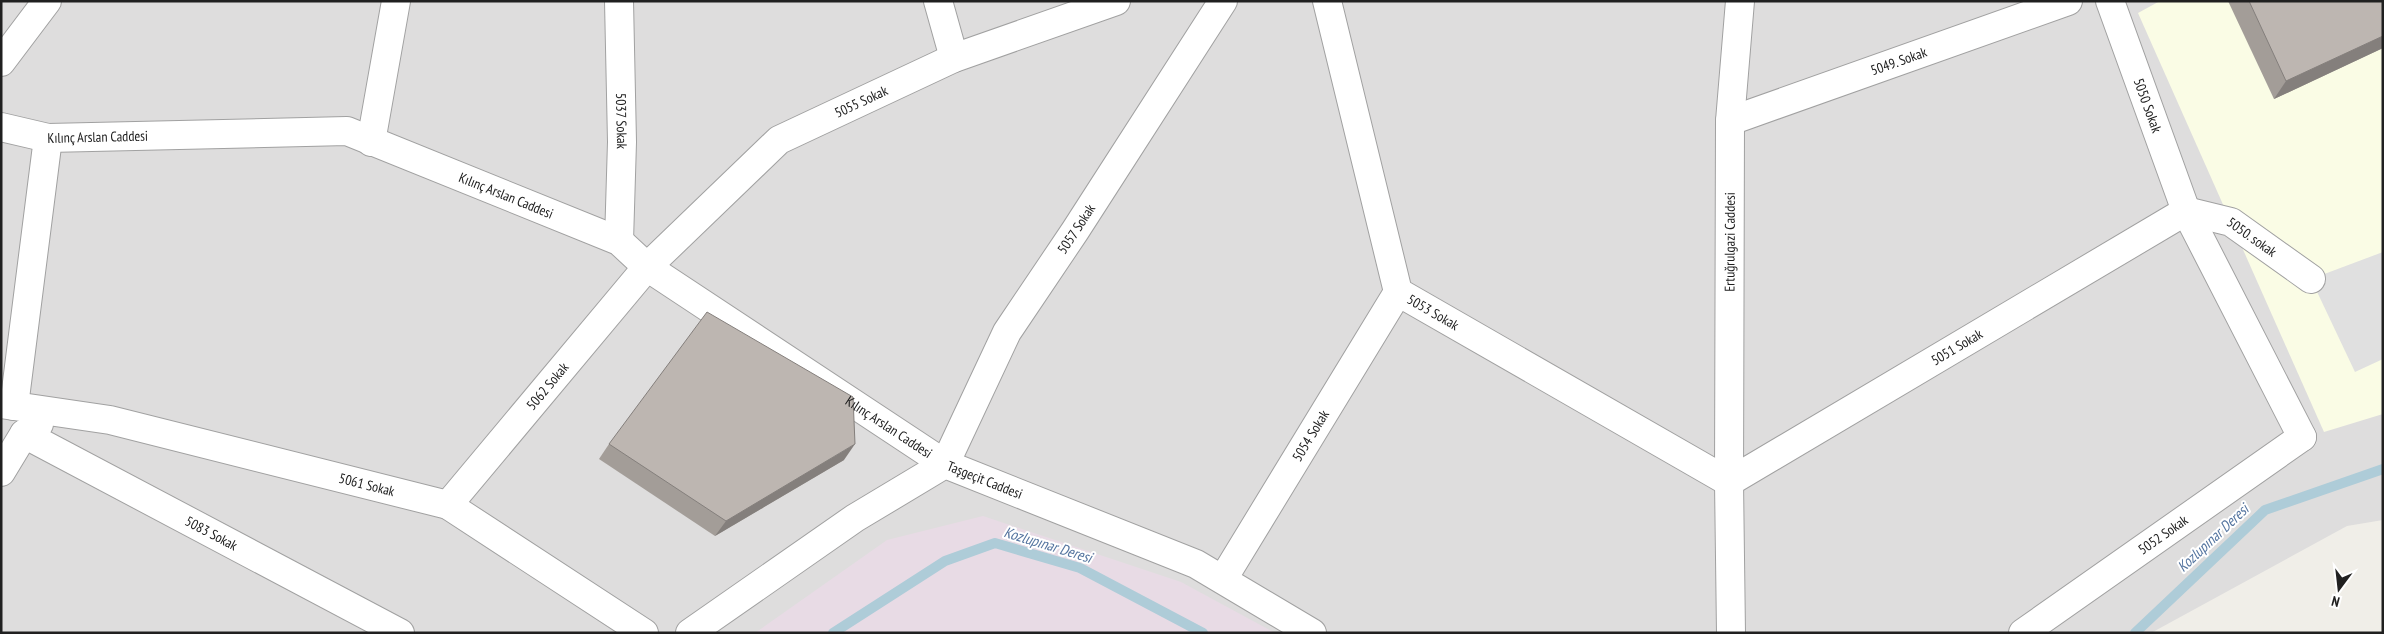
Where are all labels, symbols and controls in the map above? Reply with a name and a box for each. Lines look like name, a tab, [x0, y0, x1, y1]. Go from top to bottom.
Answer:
street label: 5049. Sokak	[1868, 43, 1930, 79]
street label: 5050 Sokak	[2130, 76, 2166, 136]
street label: 5055 Sokak	[832, 81, 891, 122]
street label: 5037 Sokak	[612, 93, 631, 150]
street label: Kılınç Arslan Caddesi	[47, 127, 148, 147]
street label: Kılınç Arslan Caddesi	[456, 168, 556, 223]
street label: Ertuğrulgazi Caddesi	[1721, 192, 1739, 292]
street label: 5057 Sokak	[1053, 200, 1099, 257]
street label: 5050. sokak	[2223, 213, 2281, 261]
street label: 5053 Sokak	[1404, 290, 1463, 334]
street label: 5051 Sokak	[1928, 324, 1986, 369]
street label: 5062 Sokak	[522, 358, 573, 414]
street label: Kılınç Arslan Caddesi	[842, 392, 936, 462]
street label: 5054 Sokak	[1288, 406, 1333, 464]
street label: Taşgeçit Caddesi	[945, 457, 1025, 503]
street label: 5061 Sokak	[337, 469, 397, 500]
water label: Kozlupınar Deresi	[2173, 499, 2254, 576]
street label: 5052 Sokak	[2135, 511, 2192, 558]
street label: 5083 Sokak	[182, 512, 241, 555]
water label: Kozlupınar Deresi	[1002, 522, 1096, 567]
north arrow	[2314, 564, 2364, 614]
text: N	[2330, 592, 2342, 611]

